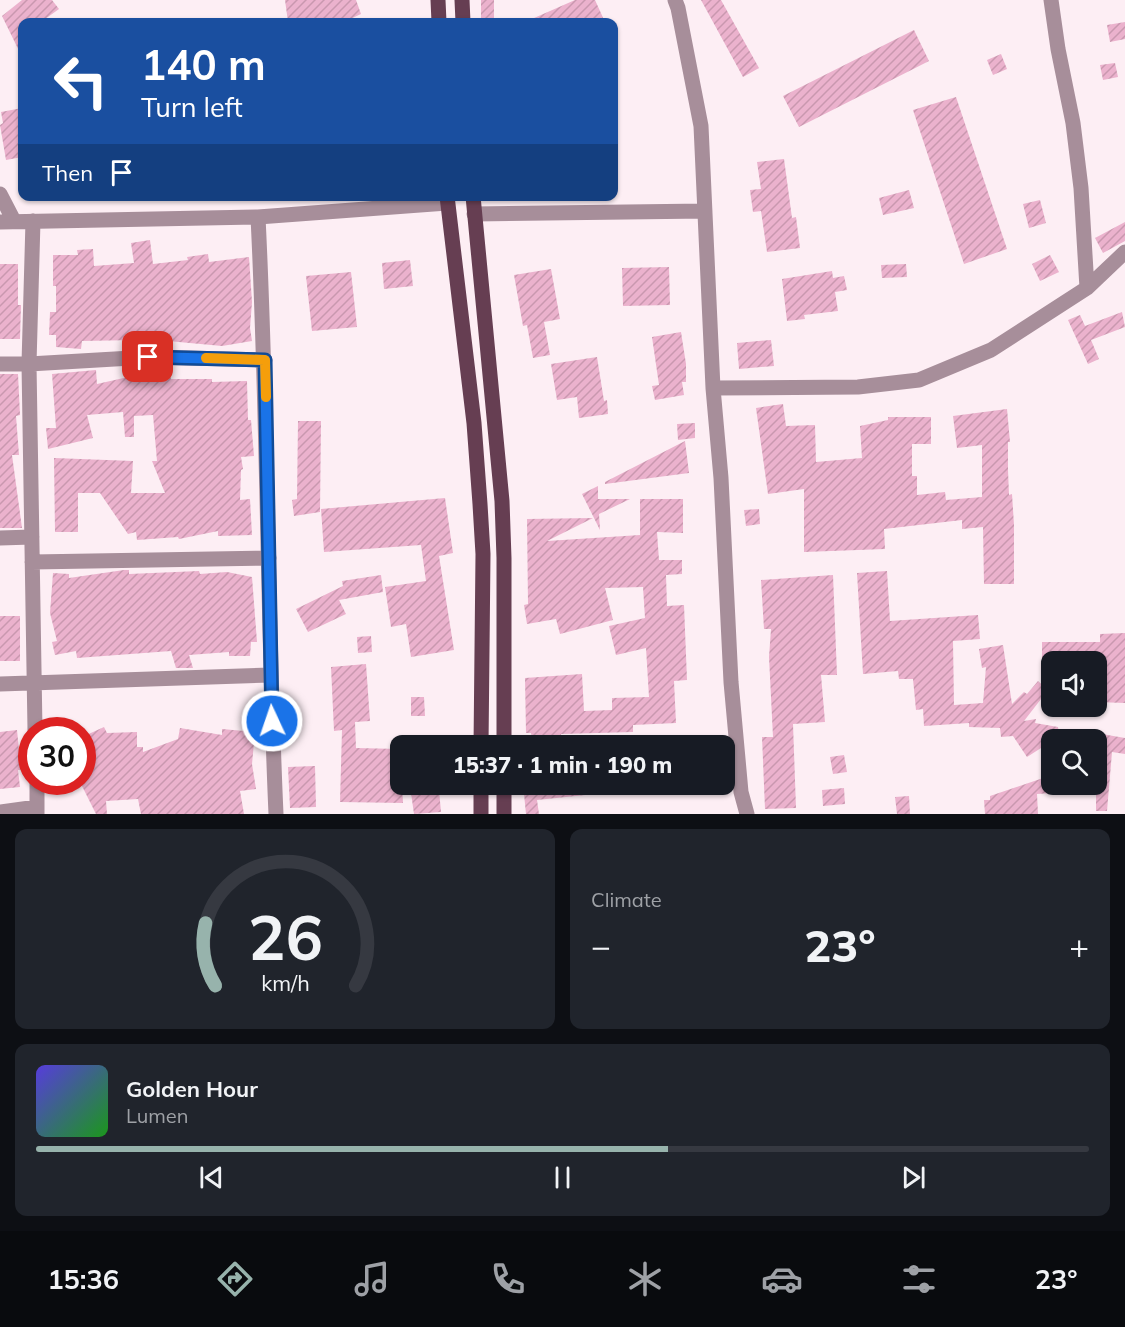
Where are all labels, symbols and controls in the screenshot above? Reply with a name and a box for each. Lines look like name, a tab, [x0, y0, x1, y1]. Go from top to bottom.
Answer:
text: 140 m	[141, 38, 266, 91]
icon: left	[42, 42, 120, 120]
text: Turn left	[141, 90, 243, 124]
icon: arrive	[105, 156, 138, 189]
text: Then	[42, 159, 93, 187]
pin	[122, 331, 173, 382]
icon: arrive	[131, 340, 164, 373]
map controls	[1041, 651, 1107, 795]
button: sound	[1041, 651, 1107, 717]
position arrow	[240, 689, 304, 753]
speed limit sign: 30	[18, 717, 96, 795]
button: search	[1041, 729, 1107, 795]
text: 15:37 · 1 min · 190 m	[453, 751, 672, 779]
text: Climate	[591, 887, 662, 912]
text: 26	[248, 897, 322, 976]
text: 23°	[804, 917, 876, 973]
text: −	[591, 925, 611, 966]
text: +	[1069, 925, 1089, 966]
text: km/h	[261, 969, 309, 996]
text: Golden Hour	[126, 1075, 258, 1103]
text: Lumen	[126, 1103, 188, 1128]
icon: previous	[195, 1161, 228, 1194]
icon: pause	[546, 1161, 579, 1194]
icon: next	[897, 1161, 930, 1194]
icon: directions	[214, 1258, 256, 1300]
icon: music	[351, 1258, 393, 1300]
icon: phone	[487, 1258, 529, 1300]
icon: climate	[624, 1258, 666, 1300]
icon: car	[761, 1258, 803, 1300]
icon: filters	[898, 1258, 940, 1300]
text: 15:36	[47, 1262, 119, 1296]
text: 23°	[1035, 1262, 1077, 1296]

